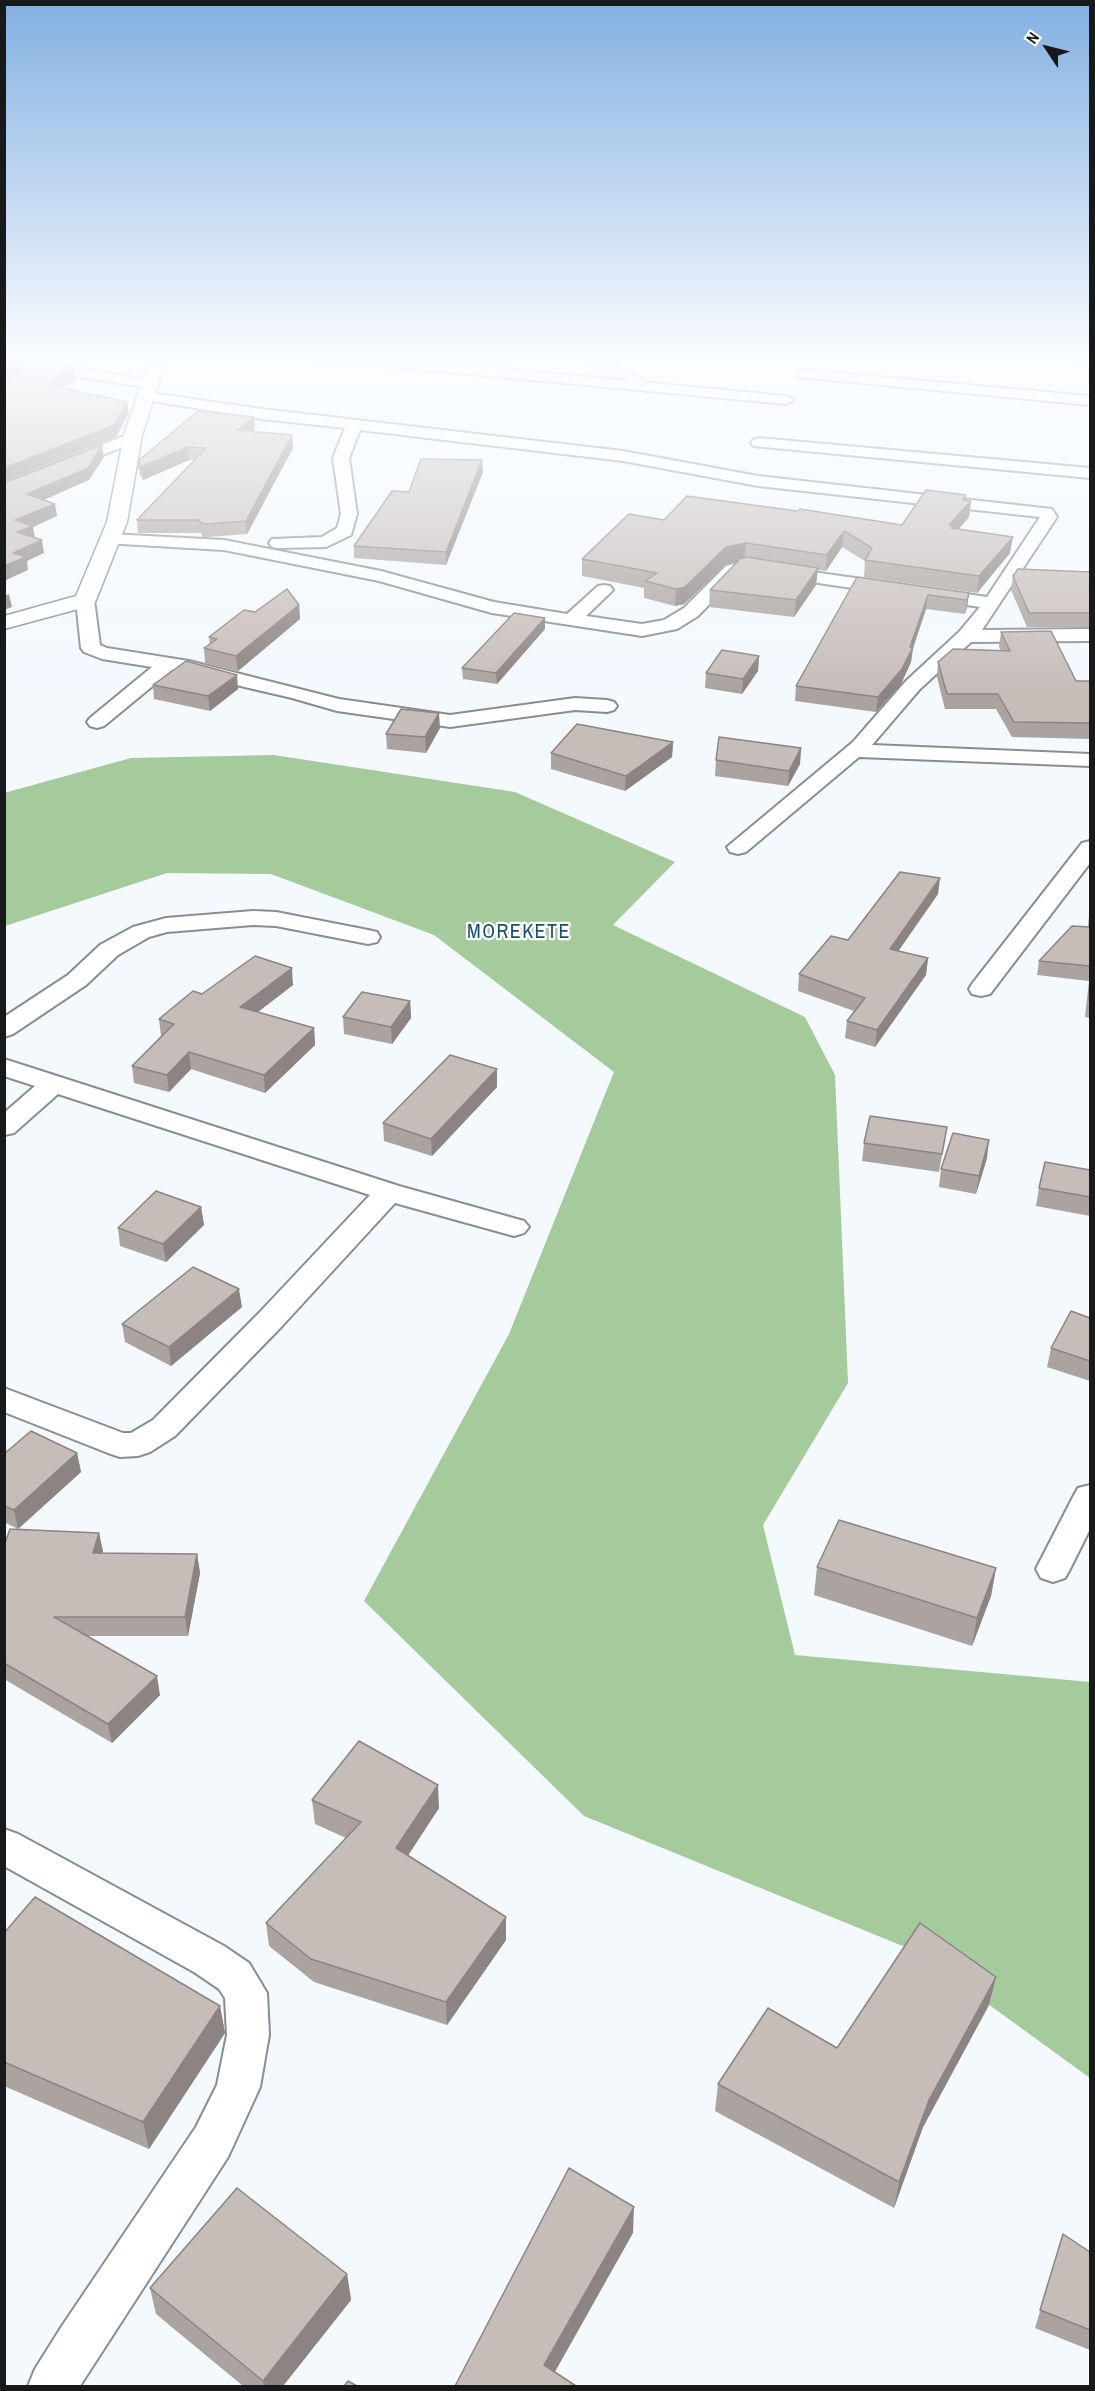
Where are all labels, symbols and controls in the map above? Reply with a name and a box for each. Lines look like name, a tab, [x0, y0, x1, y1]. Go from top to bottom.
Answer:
north arrow	[1017, 18, 1077, 78]
text: N	[1021, 27, 1044, 48]
district label: MOREKETE	[467, 921, 571, 945]

